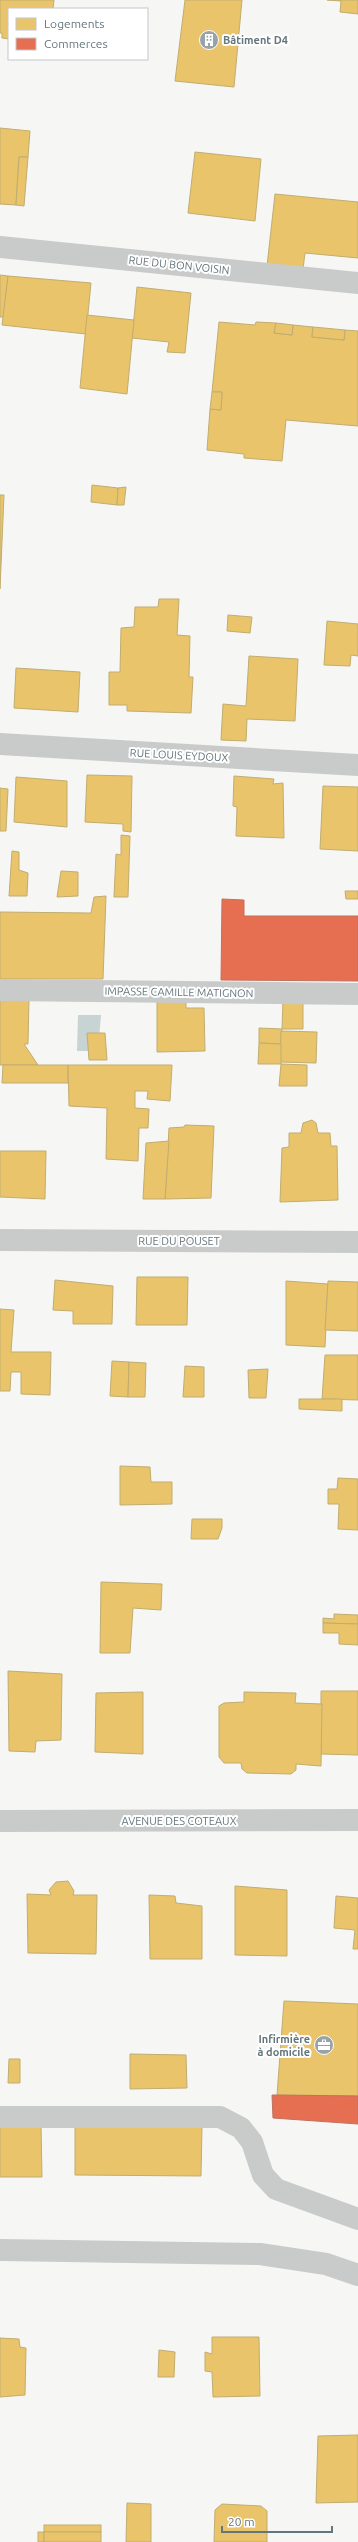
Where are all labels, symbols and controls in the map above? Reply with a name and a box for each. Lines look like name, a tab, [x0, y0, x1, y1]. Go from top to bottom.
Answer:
legend	[8, 8, 148, 60]
text: Logements	[44, 17, 104, 30]
building icon: Bâtiment D4	[198, 29, 220, 51]
place label: Bâtiment D4	[223, 34, 288, 46]
text: Commerces	[44, 37, 108, 50]
street label: RUE DU BON VOISIN	[128, 254, 230, 276]
street label: RUE LOUIS EYDOUX	[129, 746, 229, 764]
street label: IMPASSE CAMILLE MATIGNON	[104, 985, 254, 999]
street label: RUE DU POUSET	[138, 1235, 220, 1247]
street label: AVENUE DES COTEAUX	[122, 1815, 237, 1827]
place label: Infirmière à domicile	[258, 2033, 310, 2058]
office icon: Infirmière à domicile	[313, 2034, 335, 2056]
scale bar	[222, 2508, 332, 2534]
text: 20 m	[228, 2515, 255, 2528]

